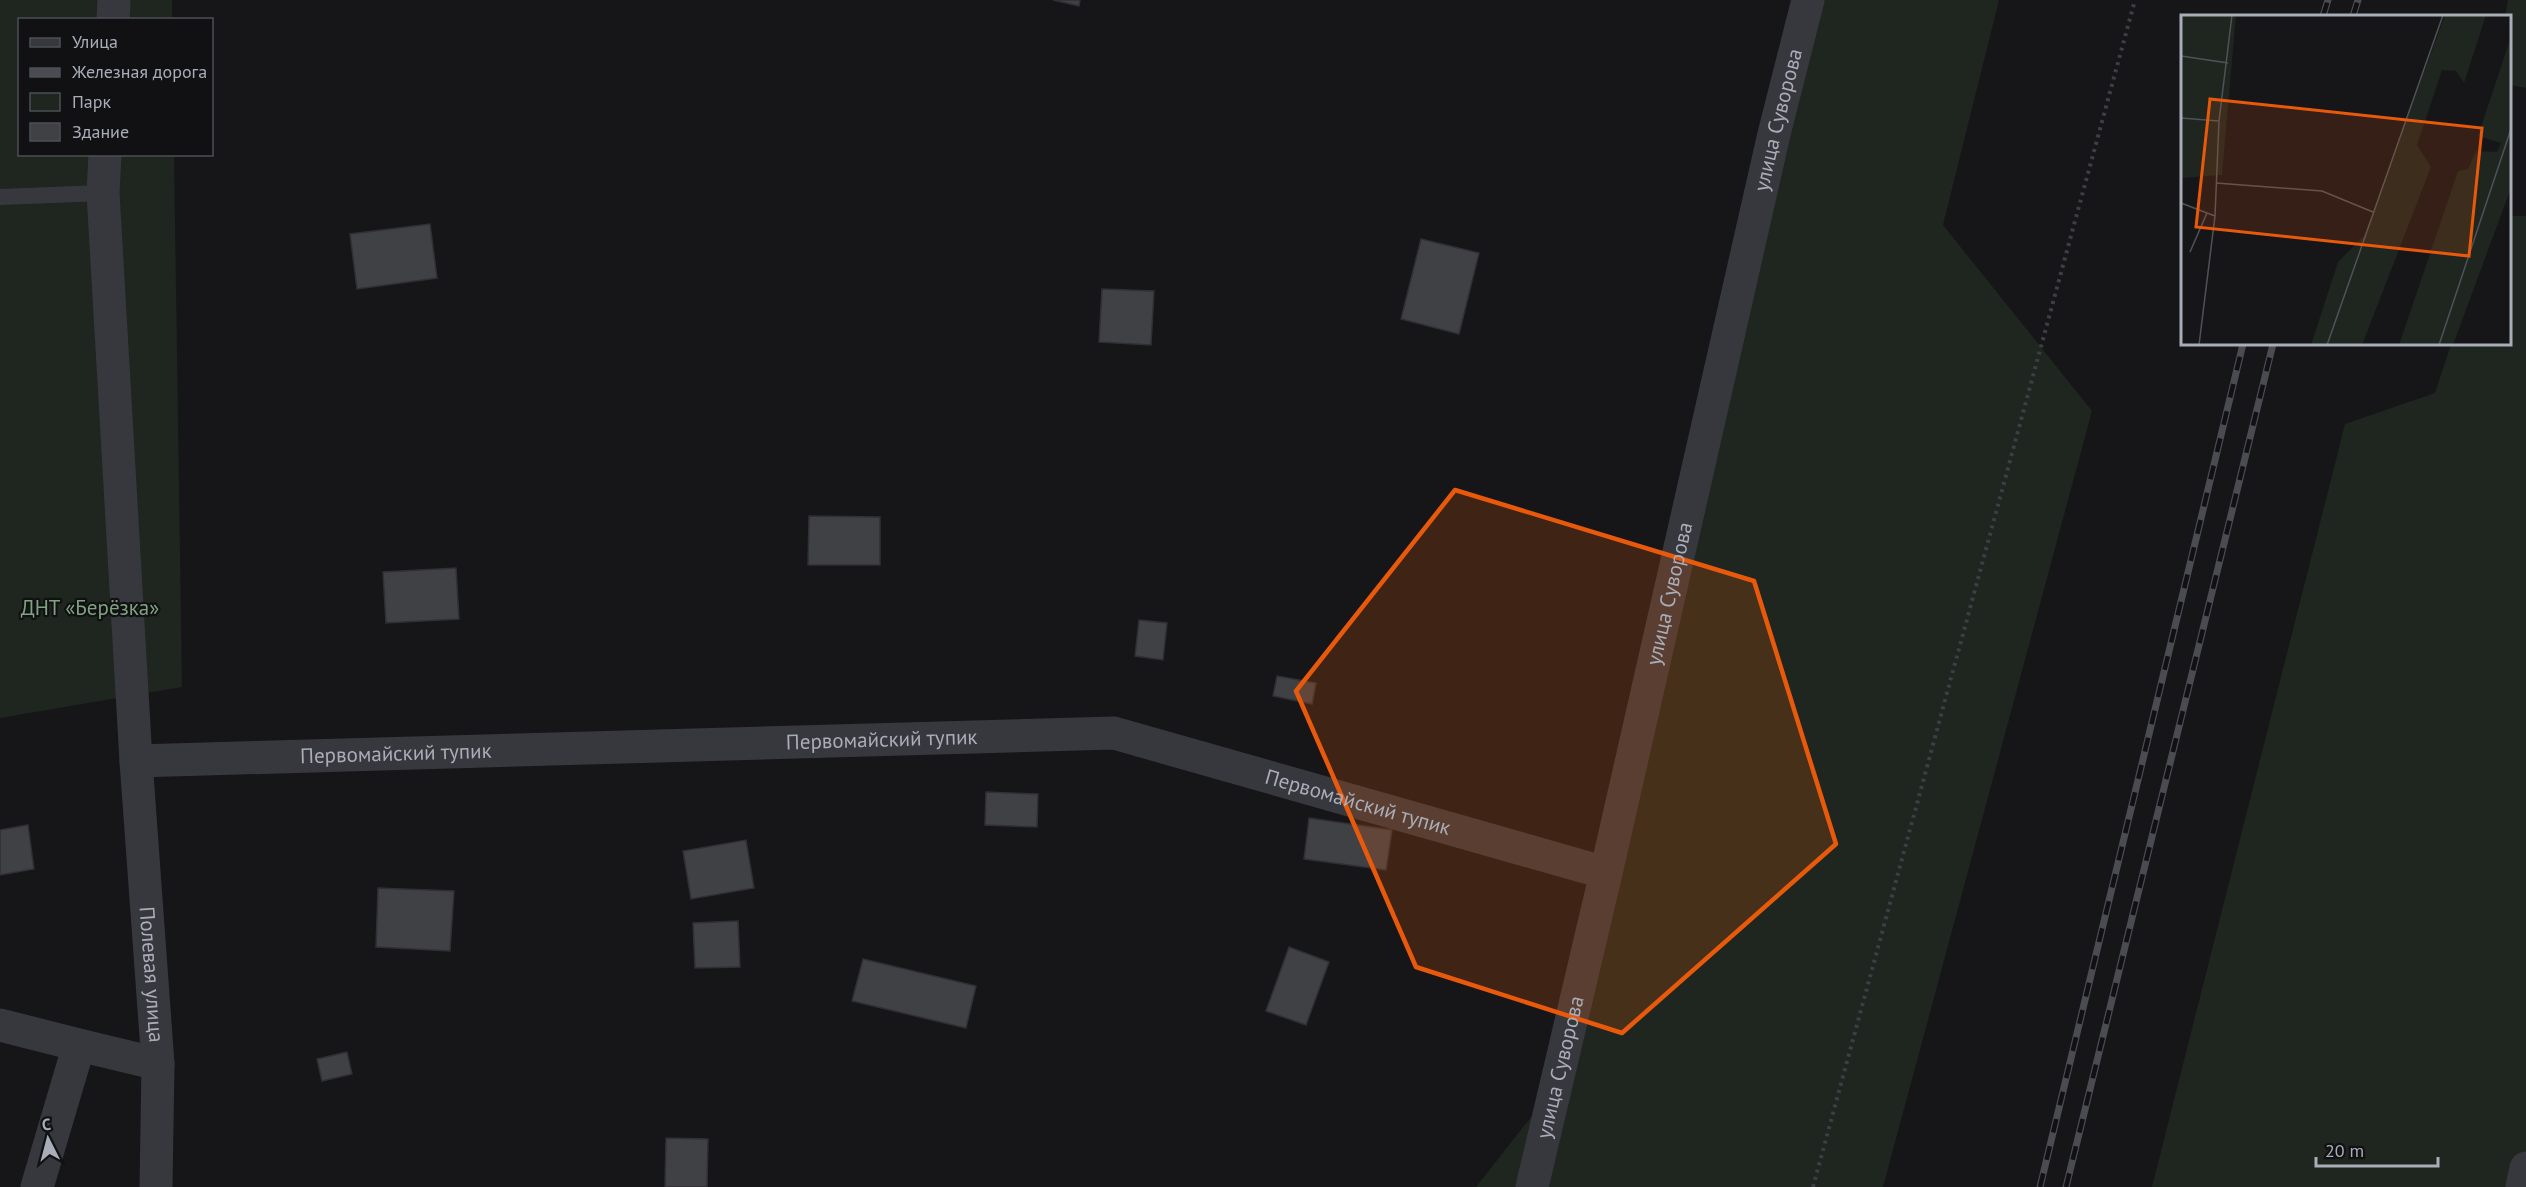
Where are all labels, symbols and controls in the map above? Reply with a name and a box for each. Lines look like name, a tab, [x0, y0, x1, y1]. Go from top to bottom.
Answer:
inset map	[2181, 15, 2511, 345]
legend	[18, 18, 213, 156]
text: Улица	[72, 30, 118, 53]
street label: улица Суворова	[1747, 46, 1808, 194]
text: Железная дорога	[71, 60, 207, 83]
text: Парк	[72, 90, 112, 113]
text: Здание	[72, 120, 129, 143]
street label: улица Суворова	[1640, 519, 1698, 668]
park label: ДНТ «Берёзка»	[21, 594, 159, 621]
street label: Первомайский тупик	[786, 723, 978, 755]
street label: Первомайский тупик	[300, 737, 492, 769]
street label: Первомайский тупик	[1262, 763, 1454, 841]
street label: Полевая улица	[134, 905, 170, 1043]
street label: улица Суворова	[1530, 993, 1590, 1141]
north arrow	[18, 1109, 78, 1169]
text: С	[41, 1114, 52, 1134]
scale bar	[2316, 1130, 2438, 1168]
text: 20 m	[2325, 1139, 2364, 1162]

